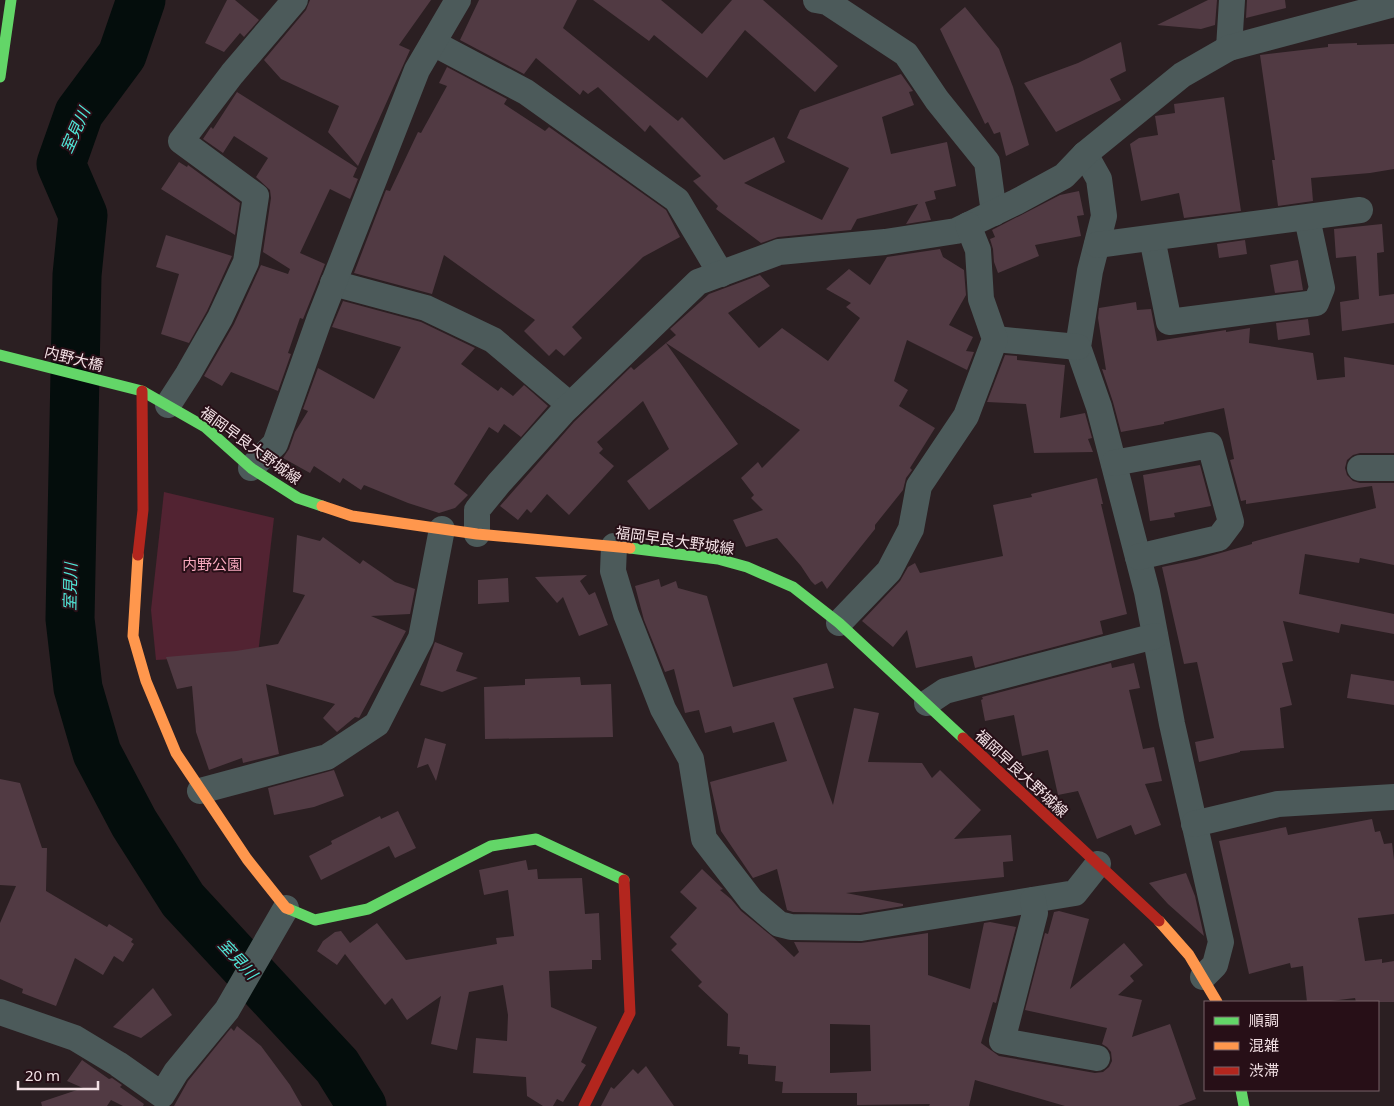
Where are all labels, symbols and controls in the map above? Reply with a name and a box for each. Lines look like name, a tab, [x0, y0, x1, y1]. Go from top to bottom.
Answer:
water label: 室見川	[55, 102, 96, 156]
street label: 内野大橋	[42, 341, 106, 375]
street label: 福岡早良大野城線	[197, 402, 305, 488]
street label: 福岡早良大野城線	[614, 522, 736, 558]
park label: 内野公園	[182, 554, 242, 574]
water label: 室見川	[59, 561, 81, 611]
street label: 福岡早良大野城線	[971, 725, 1073, 821]
water label: 室見川	[214, 934, 264, 986]
legend	[1204, 1001, 1379, 1091]
text: 順調	[1249, 1010, 1279, 1030]
text: 混雑	[1249, 1035, 1279, 1055]
scale bar	[18, 1058, 98, 1090]
text: 渋滞	[1249, 1060, 1279, 1080]
text: 20 m	[25, 1065, 60, 1085]

